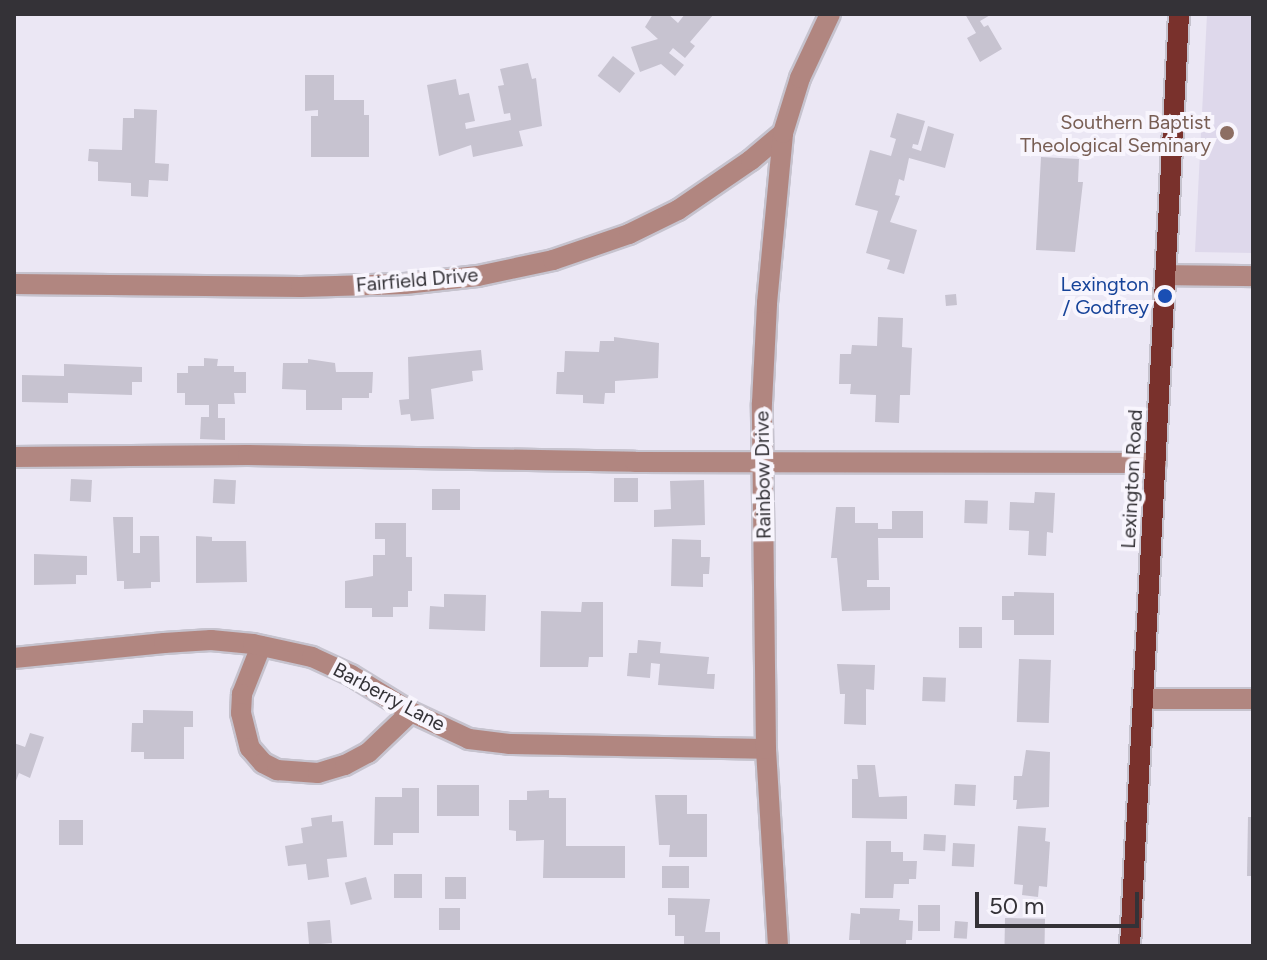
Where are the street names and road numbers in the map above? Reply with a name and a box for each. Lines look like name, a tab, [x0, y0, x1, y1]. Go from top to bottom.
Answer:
street label: Fairfield Drive	[355, 263, 479, 297]
street label: Lexington Road	[1116, 409, 1148, 549]
street label: Rainbow Drive	[750, 411, 776, 539]
street label: Barberry Lane	[329, 657, 449, 737]

